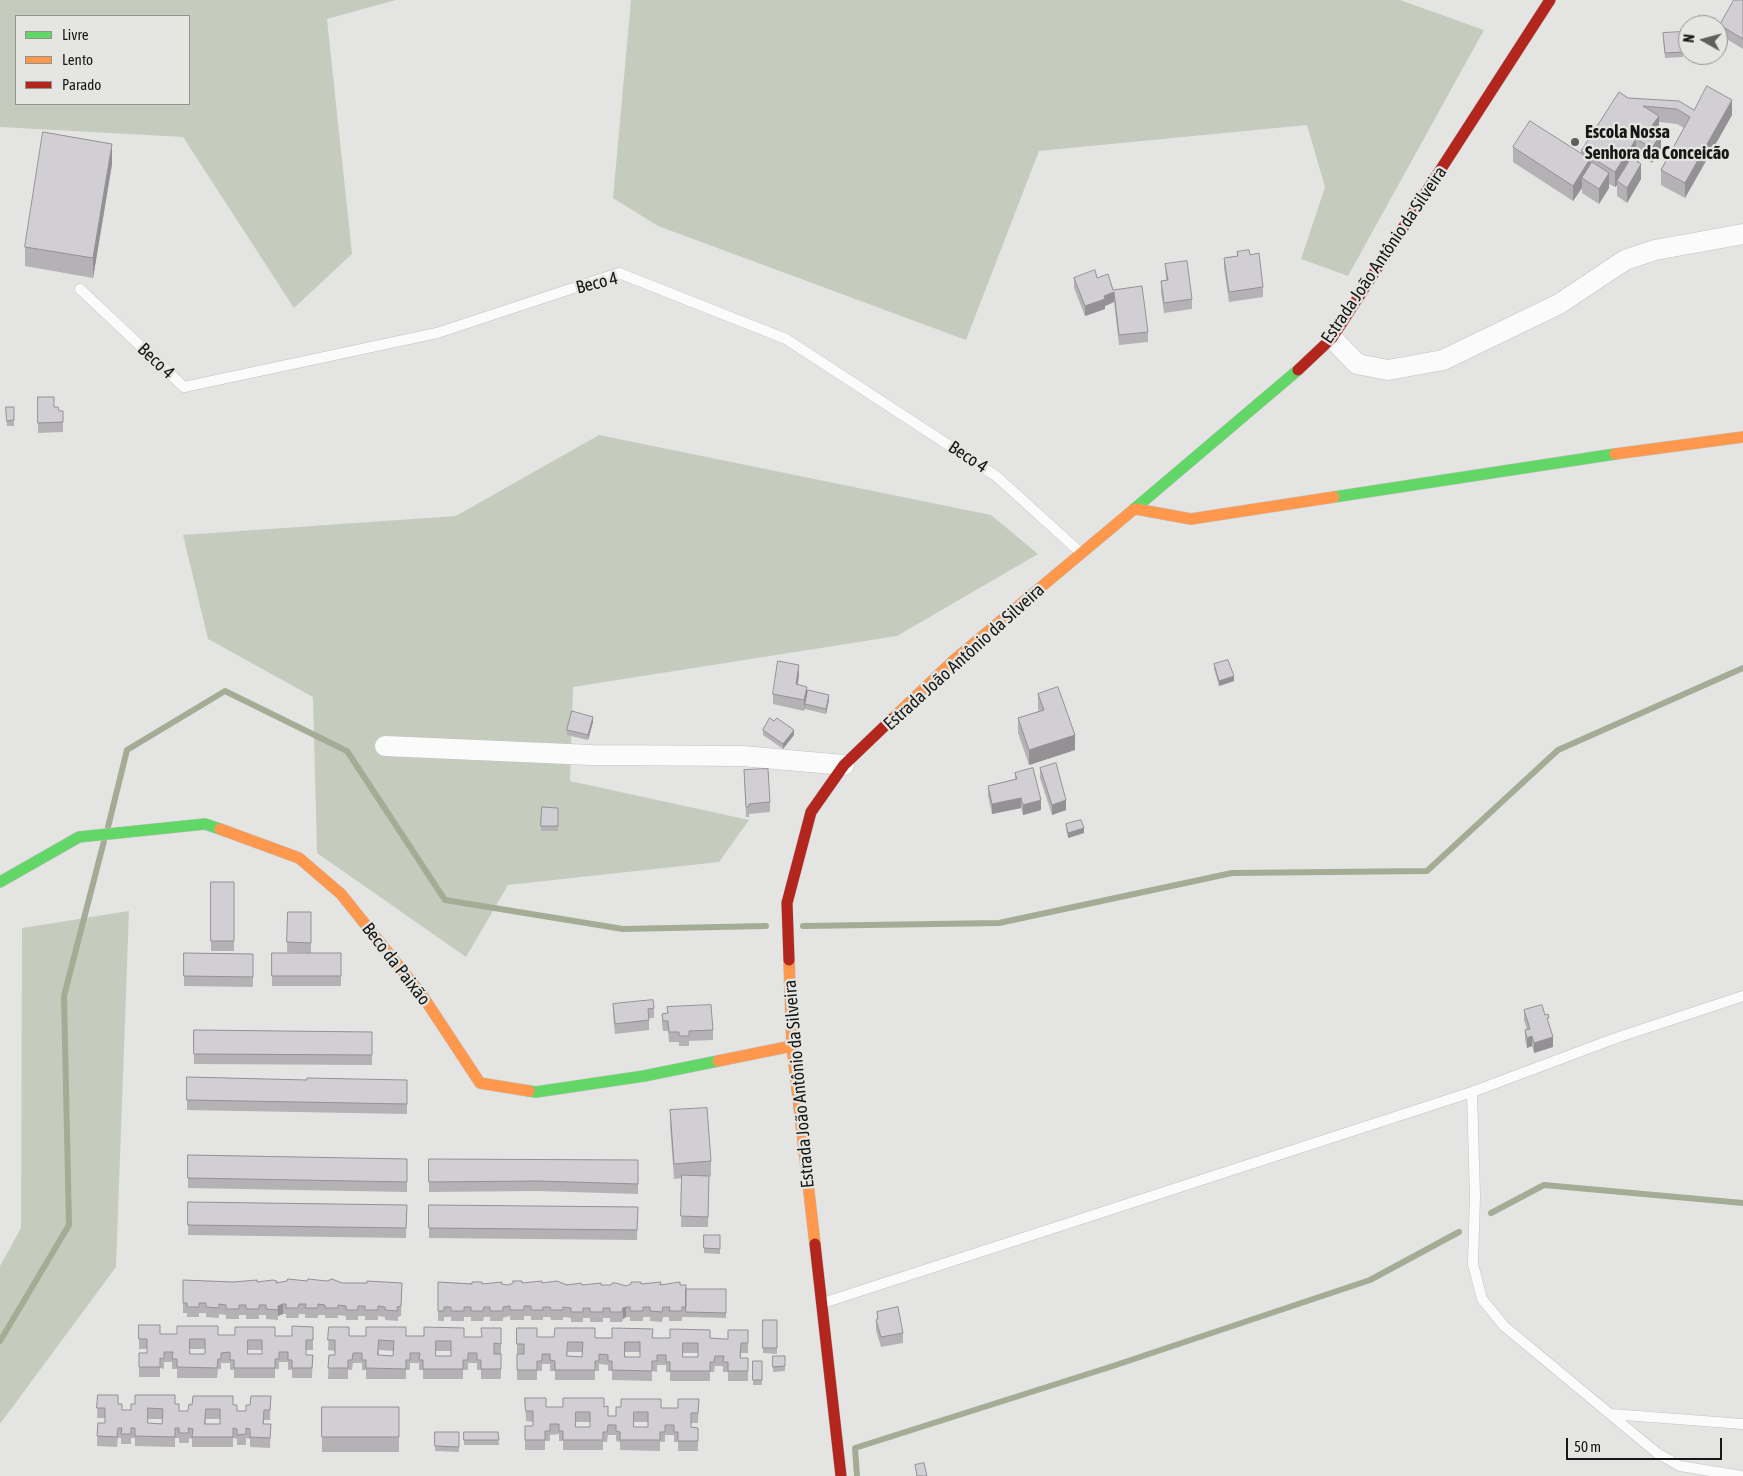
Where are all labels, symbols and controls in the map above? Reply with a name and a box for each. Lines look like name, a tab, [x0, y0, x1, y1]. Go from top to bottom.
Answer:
legend	[15, 15, 190, 105]
north arrow	[1678, 15, 1728, 65]
text: Livre	[62, 26, 89, 43]
text: N	[1681, 33, 1698, 43]
text: Lento	[62, 51, 93, 68]
text: Parado	[62, 76, 101, 93]
place label: Escola Nossa Senhora da Conceicão	[1585, 121, 1730, 163]
marker: Escola Nossa Senhora da Conceicão	[1569, 136, 1581, 148]
street label: Estrada João Antônio da Silveira	[1317, 162, 1451, 348]
street label: Beco 4	[574, 267, 620, 299]
street label: Beco 4	[133, 339, 179, 383]
street label: Beco 4	[944, 436, 992, 478]
street label: Estrada João Antônio da Silveira	[879, 579, 1049, 735]
street label: Beco da Paixão	[357, 918, 435, 1010]
street label: Estrada João Antônio da Silveira	[779, 979, 819, 1189]
scale bar	[1568, 1428, 1724, 1460]
text: 50 m	[1574, 1438, 1601, 1455]

